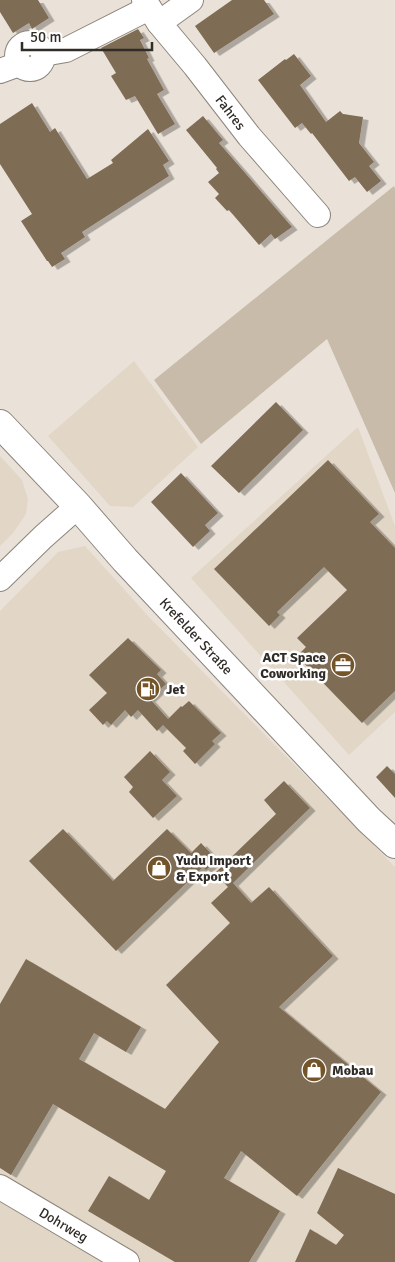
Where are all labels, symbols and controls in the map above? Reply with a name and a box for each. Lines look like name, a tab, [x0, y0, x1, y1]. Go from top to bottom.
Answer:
scale bar	[22, 20, 152, 52]
text: 50 m	[30, 28, 61, 46]
street label: Fahres	[212, 91, 250, 133]
street label: Krefelder Straße	[156, 594, 237, 678]
place label: ACT Space Coworking	[260, 649, 326, 682]
office icon: ACT Space Coworking	[330, 652, 356, 678]
fuel station icon: Jet	[135, 676, 161, 702]
place label: Jet	[166, 681, 186, 698]
place label: Yudu Import & Export	[175, 852, 252, 885]
shop icon: Yudu Import & Export	[146, 855, 172, 881]
shop icon: Mobau	[301, 1057, 327, 1083]
place label: Mobau	[332, 1062, 374, 1079]
street label: Dohrweg	[36, 1204, 91, 1246]

